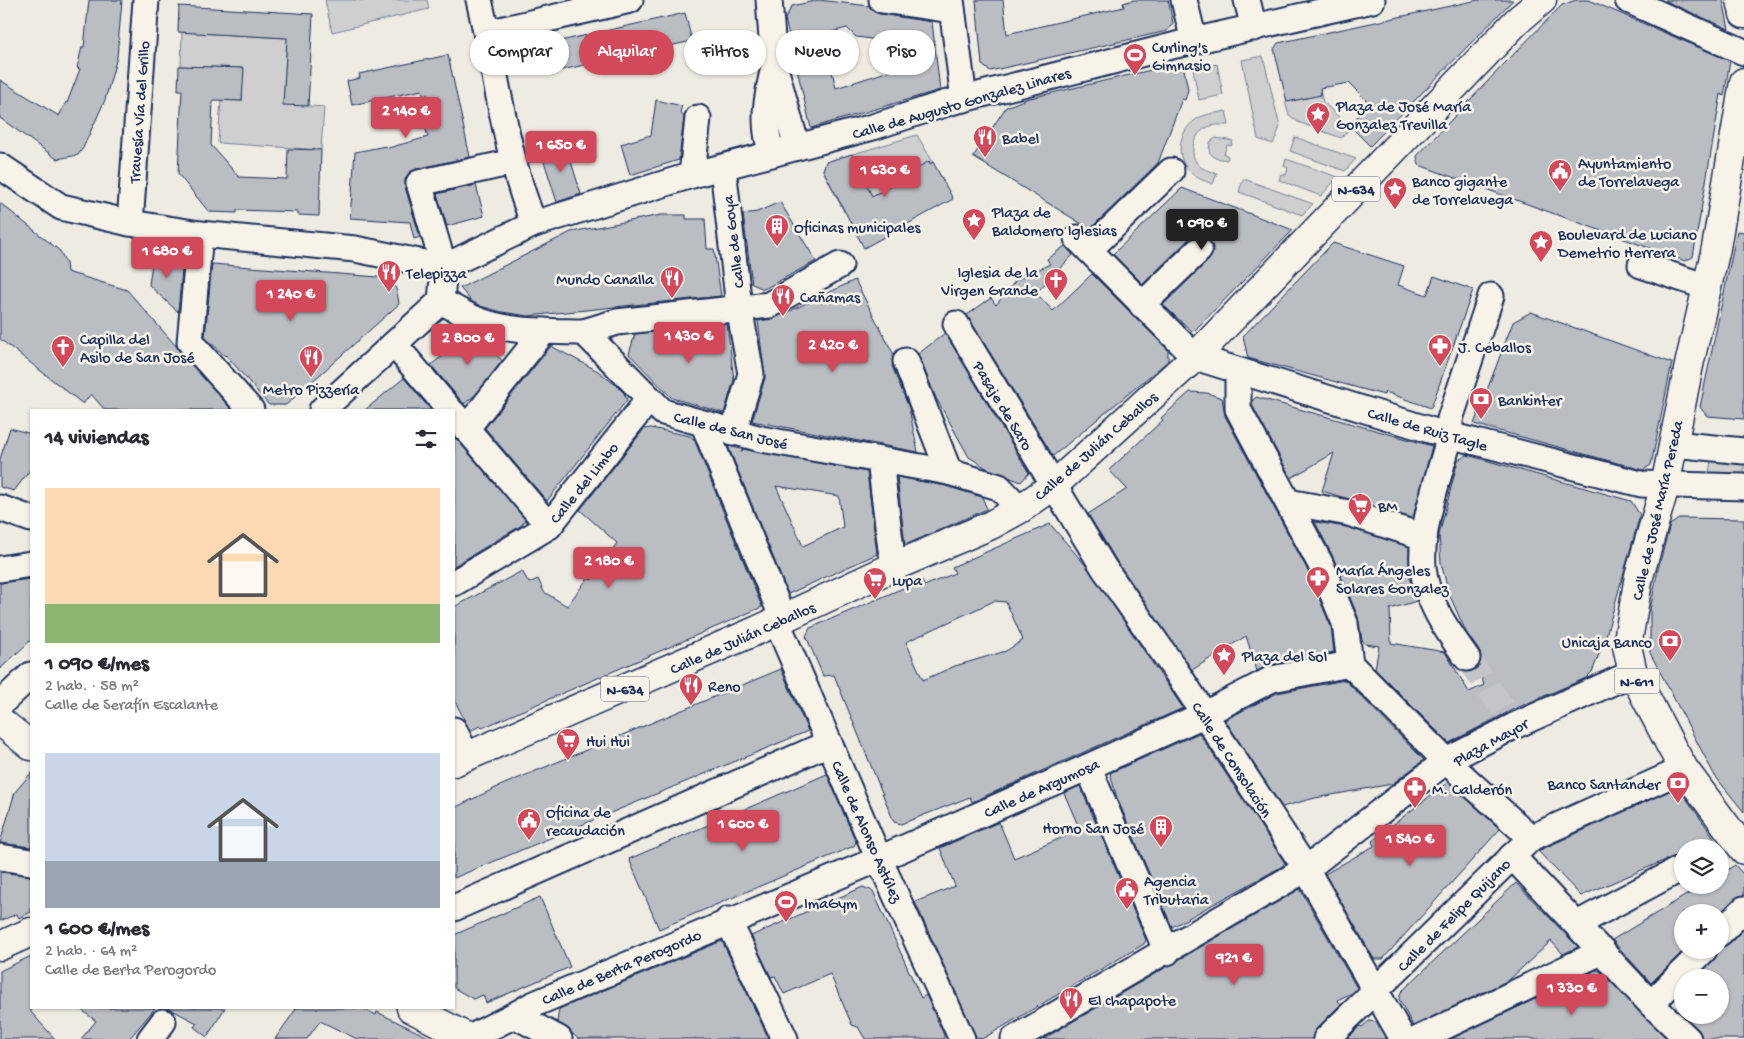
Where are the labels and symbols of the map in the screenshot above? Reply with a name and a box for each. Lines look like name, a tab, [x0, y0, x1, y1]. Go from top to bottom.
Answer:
street label: Travesía Vía del Grillo	[127, 40, 156, 185]
place label: Curling's Gimnasio	[1152, 40, 1211, 77]
sports icon: Curling's Gimnasio	[1122, 42, 1148, 76]
street label: Calle de Augusto Gonzalez Linares	[851, 65, 1074, 146]
pin: 2 140 €	[360, 96, 452, 139]
place label: Plaza de José María Gonzalez Trevilla	[1335, 99, 1472, 136]
place icon: Plaza de José María Gonzalez Trevilla	[1305, 101, 1331, 135]
restaurant icon: Babel	[972, 124, 998, 158]
pin: 1 650 €	[515, 130, 607, 173]
place label: Babel	[1001, 131, 1039, 150]
pin: 1 630 €	[839, 156, 931, 198]
place label: Ayuntamiento de Torrelavega	[1578, 156, 1680, 193]
public building icon: Ayuntamiento de Torrelavega	[1547, 158, 1573, 192]
place label: Banco gigante de Torrelavega	[1411, 174, 1514, 211]
road number: N-634	[1332, 176, 1380, 202]
place icon: Banco gigante de Torrelavega	[1382, 176, 1408, 210]
street label: Calle de Goya	[720, 193, 751, 289]
place label: Plaza de Baldomero Iglesias	[991, 205, 1118, 242]
place icon: Plaza de Baldomero Iglesias	[961, 207, 987, 241]
pin: 1 090 €	[1156, 208, 1248, 251]
building icon: Oficinas municipales	[764, 213, 790, 247]
place label: Oficinas municipales	[794, 220, 921, 239]
place label: Boulevard de Luciano Demetrio Herrera	[1557, 227, 1697, 264]
place icon: Boulevard de Luciano Demetrio Herrera	[1528, 229, 1554, 263]
pin: 1 680 €	[121, 236, 213, 279]
restaurant icon: Telepizza	[376, 259, 402, 293]
restaurant icon: Mundo Canalla	[659, 265, 685, 299]
place label: Iglesia de la Virgen Grande	[940, 265, 1039, 302]
place label: Telepizza	[405, 266, 468, 285]
church icon: Iglesia de la Virgen Grande	[1043, 267, 1069, 301]
place label: Mundo Canalla	[556, 272, 655, 291]
pin: 1 240 €	[245, 280, 337, 322]
restaurant icon: Cañamas	[770, 283, 796, 317]
place label: Cañamas	[800, 290, 861, 309]
pin: 1 430 €	[643, 322, 735, 364]
pin: 2 800 €	[422, 324, 514, 366]
pin: 2 420 €	[787, 330, 879, 373]
place label: Capilla del Asilo de San José	[80, 332, 195, 369]
pharmacy icon: J. Ceballos	[1427, 333, 1453, 367]
church icon: Capilla del Asilo de San José	[50, 334, 76, 368]
place label: J. Ceballos	[1458, 340, 1532, 359]
restaurant icon: Metro Pizzería	[298, 344, 324, 378]
street label: Pasaje de Saro	[966, 358, 1035, 455]
place label: Metro Pizzería	[263, 382, 360, 401]
bank icon: Bankinter	[1468, 386, 1494, 420]
street label: Calle de Julián Ceballos	[1032, 388, 1164, 506]
place label: Bankinter	[1497, 393, 1563, 412]
street label: Calle de Ruiz Tagle	[1365, 405, 1490, 458]
street label: Calle de San José	[671, 409, 790, 456]
street label: Calle de José María Pereda	[1629, 418, 1690, 602]
street label: Calle del Limbo	[547, 440, 624, 529]
supermarket icon: BM	[1347, 492, 1373, 526]
place label: BM	[1377, 499, 1398, 518]
pin: 2 180 €	[563, 546, 655, 589]
place label: María Ángeles Solares Gonzalez	[1336, 562, 1449, 600]
pharmacy icon: María Ángeles Solares Gonzalez	[1305, 565, 1331, 599]
supermarket icon: Lupa	[862, 566, 888, 600]
place label: Lupa	[892, 573, 923, 592]
street label: Calle de Julián Ceballos	[668, 599, 820, 681]
bank icon: Unicaja Banco	[1657, 628, 1683, 662]
place label: Unicaja Banco	[1562, 635, 1652, 654]
place icon: Plaza del Sol	[1211, 642, 1237, 676]
place label: Plaza del Sol	[1241, 649, 1327, 668]
road number: N-611	[1614, 668, 1660, 694]
restaurant icon: Reno	[678, 672, 704, 706]
road number: N-634	[601, 676, 649, 702]
place label: Reno	[708, 679, 741, 698]
street label: Calle de Consolación	[1186, 700, 1275, 823]
street label: Plaza Mayor	[1450, 715, 1534, 773]
supermarket icon: Hui Hui	[555, 727, 581, 761]
place label: Hui Hui	[586, 734, 630, 753]
street label: Calle de Argumosa	[982, 756, 1104, 824]
street label: Calle de Alonso Astúlez	[825, 759, 905, 907]
bank icon: Banco Santander	[1665, 770, 1691, 804]
pharmacy icon: M. Calderón	[1402, 775, 1428, 809]
place label: Banco Santander	[1547, 777, 1661, 796]
place label: M. Calderón	[1432, 782, 1513, 801]
place label: Oficina de recaudación	[546, 805, 625, 842]
public building icon: Oficina de recaudación	[516, 807, 542, 841]
pin: 1 600 €	[697, 810, 789, 852]
building icon: Horno San José	[1148, 814, 1174, 848]
place label: Horno San José	[1043, 821, 1145, 840]
pin: 1 540 €	[1364, 824, 1456, 867]
street label: Calle de Felipe Quijano	[1395, 856, 1516, 977]
place label: Agencia Tributaria	[1143, 874, 1210, 911]
public building icon: Agencia Tributaria	[1114, 876, 1140, 910]
sports icon: ImaGym	[773, 889, 799, 923]
place label: ImaGym	[804, 896, 858, 915]
street label: Calle de Berta Perogordo	[540, 927, 705, 1011]
pin: 921 €	[1199, 944, 1269, 986]
pin: 1 330 €	[1526, 974, 1618, 1016]
restaurant icon: El chapapote	[1058, 986, 1084, 1020]
place label: El chapapote	[1088, 993, 1177, 1012]

